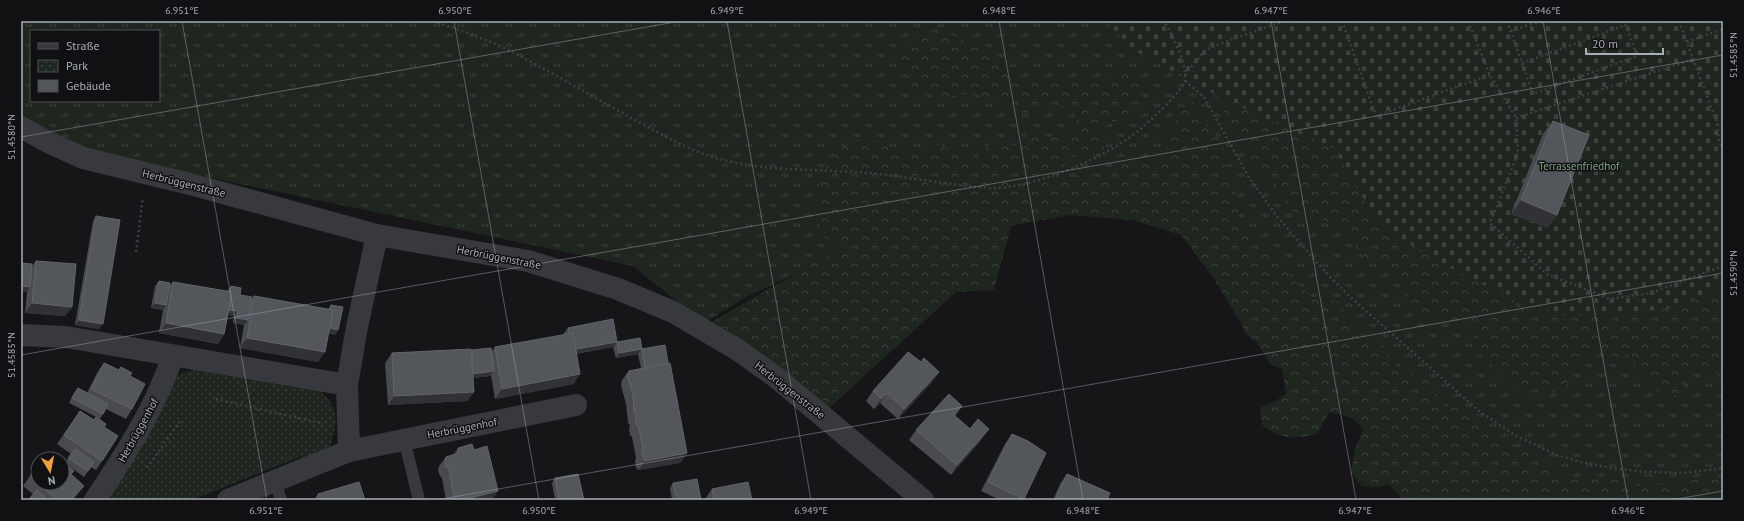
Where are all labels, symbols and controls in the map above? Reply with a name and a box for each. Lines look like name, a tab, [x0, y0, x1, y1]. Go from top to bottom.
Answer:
text: 6.951°E	[165, 4, 199, 17]
text: 6.950°E	[438, 4, 472, 17]
text: 6.949°E	[710, 4, 744, 17]
text: 6.948°E	[982, 4, 1016, 17]
text: 6.947°E	[1254, 4, 1288, 17]
text: 6.946°E	[1527, 4, 1561, 17]
legend	[30, 30, 160, 102]
scale bar	[1586, 30, 1663, 56]
text: 51.4585°N	[1727, 32, 1740, 78]
text: 20 m	[1592, 36, 1618, 51]
text: Straße	[66, 38, 100, 53]
text: Park	[66, 58, 88, 73]
text: Gebäude	[66, 78, 111, 93]
text: 51.4580°N	[5, 114, 18, 160]
park label: Terrassenfriedhof	[1538, 159, 1620, 173]
street label: Herbrüggenstraße	[141, 166, 228, 200]
street label: Herbrüggenstraße	[456, 242, 543, 272]
text: 51.4590°N	[1727, 250, 1740, 296]
text: 51.4585°N	[5, 332, 18, 378]
street label: Herbrüggenstraße	[752, 358, 828, 422]
street label: Herbrüggenhof	[115, 395, 162, 464]
street label: Herbrüggenhof	[426, 414, 499, 442]
north arrow	[30, 451, 70, 491]
text: N	[47, 473, 57, 488]
text: 6.951°E	[249, 504, 283, 517]
text: 6.950°E	[522, 504, 556, 517]
text: 6.949°E	[794, 504, 828, 517]
text: 6.948°E	[1066, 504, 1100, 517]
text: 6.947°E	[1338, 504, 1372, 517]
text: 6.946°E	[1611, 504, 1645, 517]

